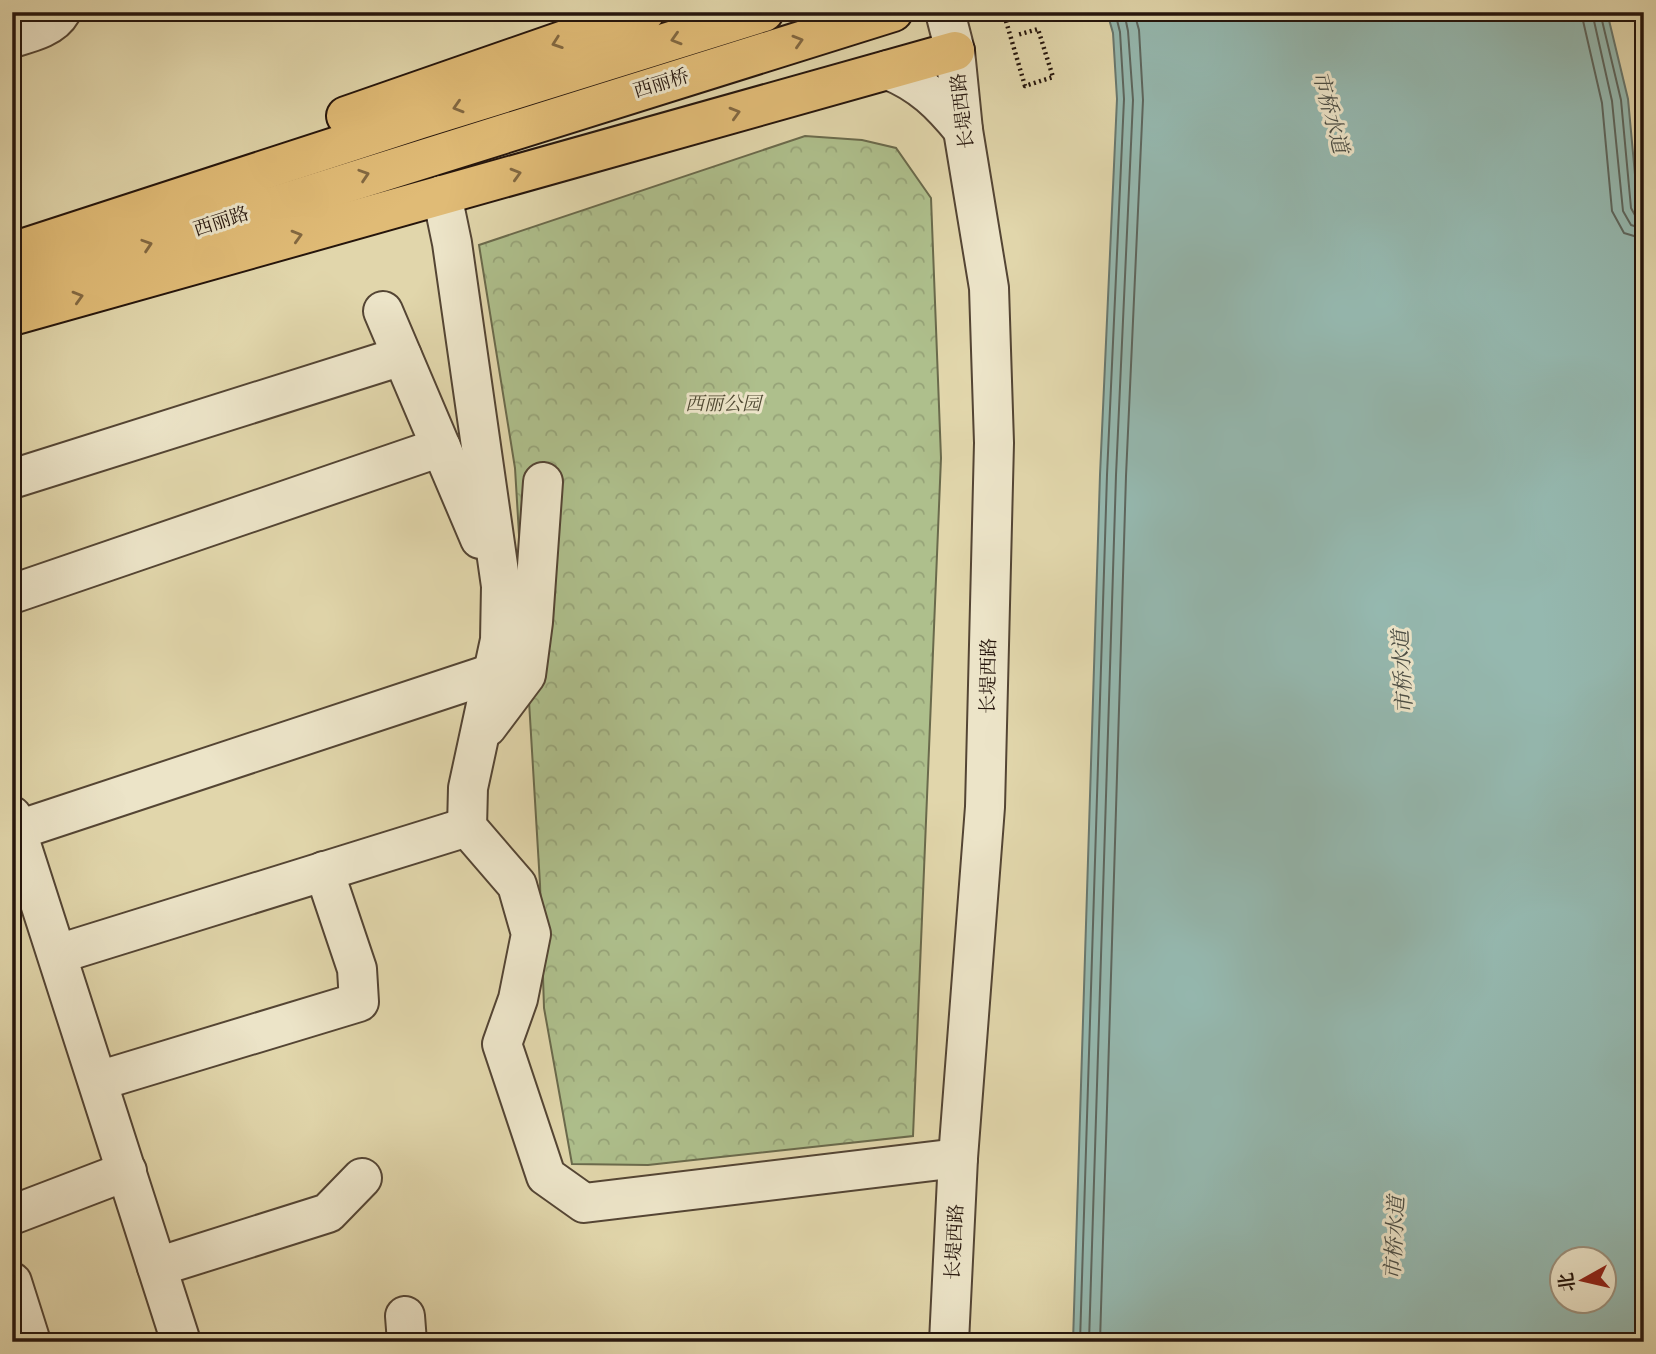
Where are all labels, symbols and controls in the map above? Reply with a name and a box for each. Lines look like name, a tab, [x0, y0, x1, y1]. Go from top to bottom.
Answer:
one-way arrow	[670, 31, 682, 46]
one-way arrow	[792, 34, 804, 49]
one-way arrow	[552, 35, 564, 49]
street label: 西丽桥	[630, 64, 692, 102]
water label: 市桥水道	[1308, 68, 1355, 159]
street label: 长堤西路	[946, 72, 978, 150]
one-way arrow	[453, 99, 465, 114]
one-way arrow	[729, 107, 741, 121]
one-way arrow	[510, 168, 522, 183]
one-way arrow	[358, 169, 370, 184]
street label: 西丽路	[190, 201, 252, 241]
one-way arrow	[291, 230, 303, 244]
one-way arrow	[141, 238, 153, 253]
one-way arrow	[72, 291, 84, 306]
park label: 西丽公园	[685, 392, 764, 415]
water label: 市桥水道	[1387, 626, 1417, 715]
street label: 长堤西路	[976, 638, 1000, 714]
water label: 市桥水道	[1379, 1192, 1409, 1281]
street label: 长堤西路	[941, 1203, 967, 1281]
north arrow	[1548, 1246, 1618, 1316]
text: 北	[1554, 1271, 1579, 1293]

